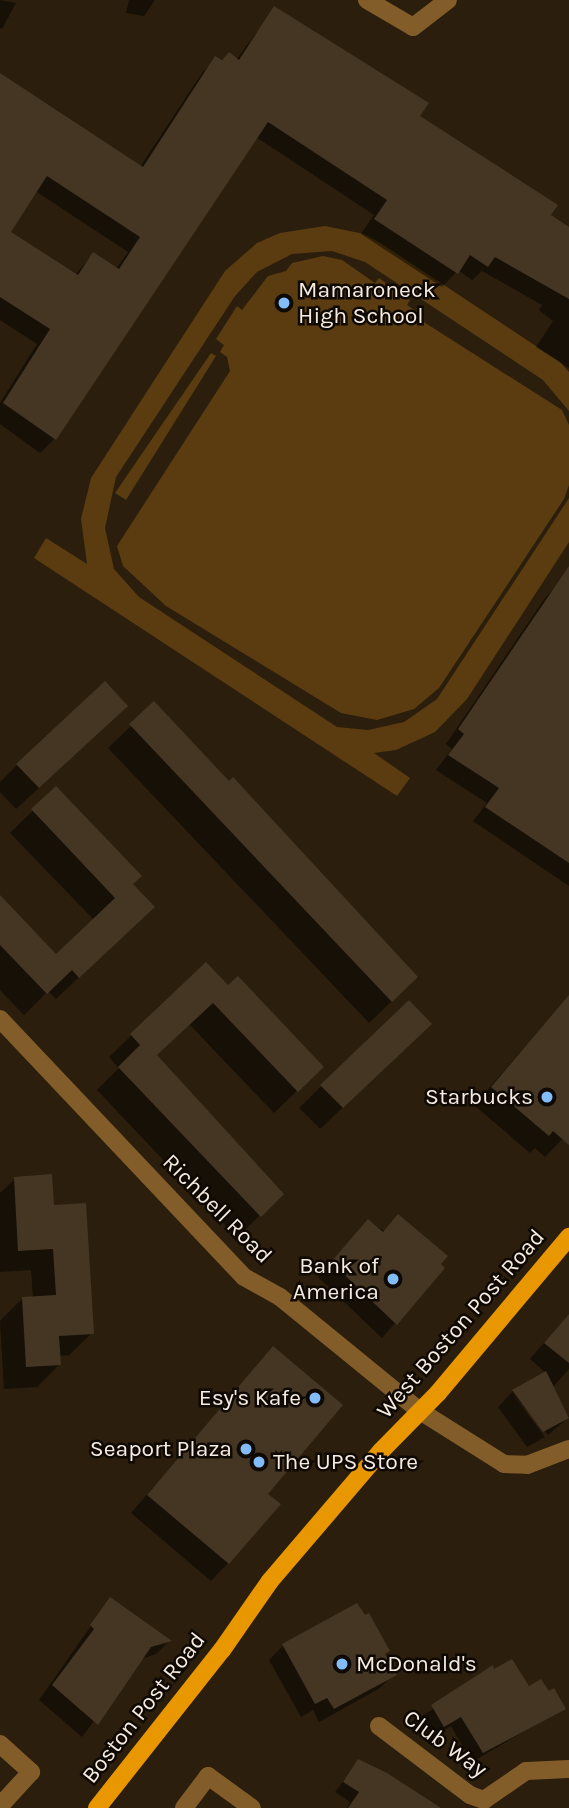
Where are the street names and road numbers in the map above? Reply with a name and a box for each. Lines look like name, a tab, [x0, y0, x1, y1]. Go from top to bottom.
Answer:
street label: Richbell Road	[157, 1149, 277, 1269]
street label: West Boston Post Road	[371, 1224, 551, 1424]
street label: Boston Post Road	[76, 1627, 212, 1789]
street label: Club Way	[398, 1704, 492, 1784]

